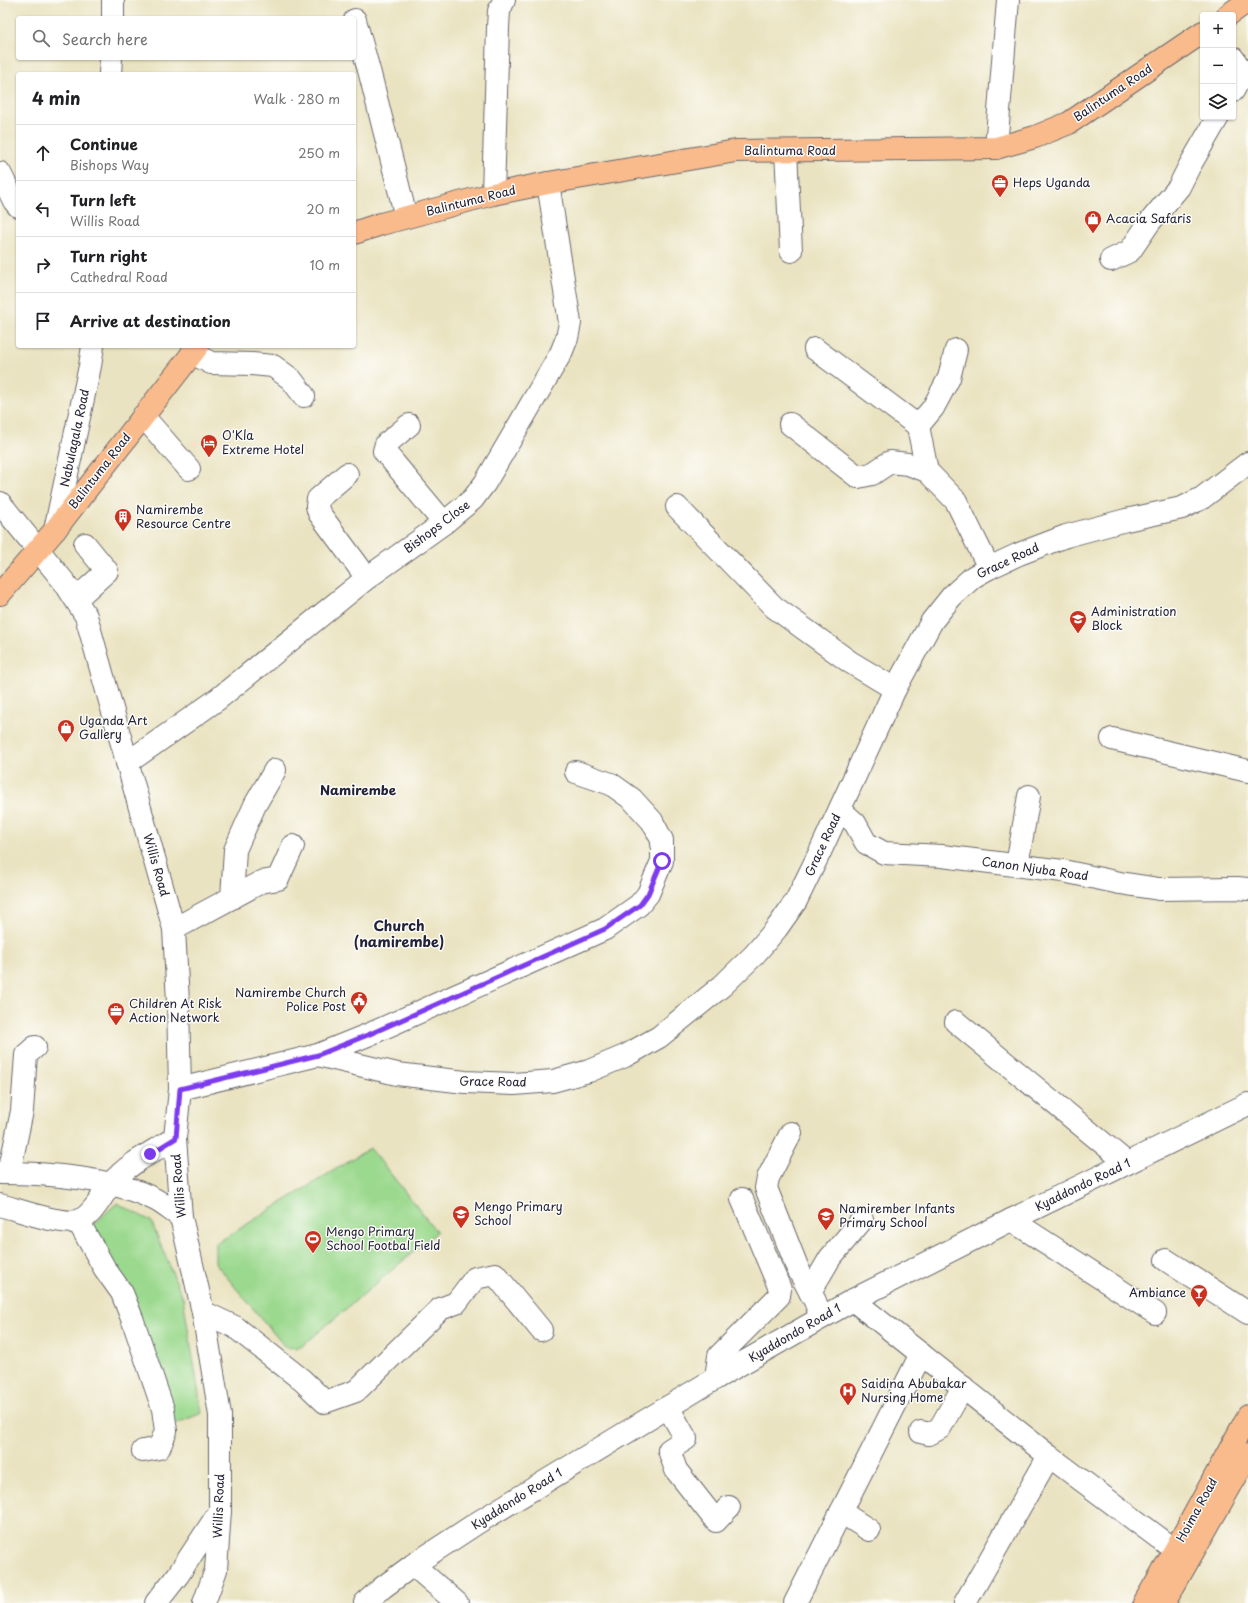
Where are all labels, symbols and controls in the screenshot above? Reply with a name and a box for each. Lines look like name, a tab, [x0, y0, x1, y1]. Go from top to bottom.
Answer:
map controls	[1200, 12, 1236, 120]
button: +	[1200, 12, 1236, 48]
search box	[16, 16, 356, 60]
icon: search	[30, 27, 52, 49]
text: Search here	[62, 27, 148, 50]
button: −	[1200, 48, 1236, 84]
street label: Balintuma Road	[1069, 59, 1156, 125]
button: layers	[1200, 84, 1236, 120]
text: 4 min	[32, 85, 80, 111]
text: Walk · 280 m	[253, 89, 340, 108]
text: Continue	[70, 132, 138, 155]
street label: Balintuma Road	[744, 141, 836, 159]
icon: ahead	[32, 142, 54, 164]
text: 250 m	[298, 143, 340, 162]
text: Bishops Way	[70, 155, 149, 174]
office icon: Heps Uganda	[990, 173, 1010, 198]
place label: Heps Uganda	[1013, 173, 1091, 191]
street label: Balintuma Road	[424, 180, 518, 220]
text: Turn left	[70, 188, 136, 211]
icon: left	[32, 198, 54, 220]
text: 20 m	[306, 199, 340, 218]
shop icon: Acacia Safaris	[1083, 209, 1103, 234]
place label: Acacia Safaris	[1106, 209, 1192, 227]
text: Willis Road	[70, 211, 140, 230]
text: Turn right	[70, 244, 147, 267]
icon: right	[32, 254, 54, 276]
text: 10 m	[310, 255, 340, 274]
text: Cathedral Road	[70, 267, 168, 286]
text: Arrive at destination	[70, 309, 231, 332]
icon: arrive	[32, 310, 54, 332]
street label: Nabulagala Road	[55, 387, 93, 488]
place label: O'Kla Extreme Hotel	[222, 426, 304, 458]
street label: Balintuma Road	[64, 429, 135, 512]
hotel icon: O'Kla Extreme Hotel	[199, 433, 219, 458]
street label: Bishops Close	[400, 495, 473, 557]
place label: Namirembe Resource Centre	[136, 500, 231, 532]
building icon: Namirembe Resource Centre	[113, 507, 133, 532]
street label: Grace Road	[973, 538, 1042, 582]
place label: Administration Block	[1091, 602, 1177, 634]
school or university icon: Administration Block	[1068, 609, 1088, 634]
place label: Uganda Art Gallery	[79, 711, 148, 743]
shop icon: Uganda Art Gallery	[56, 718, 76, 743]
district label: Namirembe	[320, 780, 397, 799]
street label: Grace Road	[800, 810, 844, 879]
street label: Willis Road	[139, 831, 175, 898]
route start	[653, 852, 671, 870]
street label: Canon Njuba Road	[981, 852, 1090, 884]
district label: Church (namirembe)	[354, 915, 444, 952]
place label: Namirembe Church Police Post	[235, 983, 346, 1015]
public building icon: Namirembe Church Police Post	[349, 990, 369, 1015]
place label: Children At Risk Action Network	[129, 994, 222, 1026]
office icon: Children At Risk Action Network	[106, 1001, 126, 1026]
street label: Grace Road	[459, 1071, 527, 1091]
route end	[141, 1145, 159, 1163]
street label: Willis Road	[166, 1153, 190, 1219]
street label: Kyaddondo Road 1	[1032, 1153, 1133, 1215]
place label: Mengo Primary School	[474, 1197, 563, 1229]
place label: Namirember Infants Primary School	[839, 1199, 955, 1231]
school or university icon: Mengo Primary School	[451, 1204, 471, 1229]
school or university icon: Namirember Infants Primary School	[816, 1206, 836, 1231]
place label: Mengo Primary School Footbal Field	[326, 1222, 440, 1254]
sports icon: Mengo Primary School Footbal Field	[303, 1229, 323, 1254]
place label: Ambiance	[1129, 1283, 1186, 1301]
bar icon: Ambiance	[1189, 1283, 1209, 1308]
street label: Kyaddondo Road 1	[745, 1298, 844, 1366]
place label: Saidina Abubakar Nursing Home	[861, 1374, 967, 1406]
hospital icon: Saidina Abubakar Nursing Home	[838, 1381, 858, 1406]
street label: Kyaddondo Road 1	[468, 1463, 565, 1533]
street label: Willis Road	[208, 1473, 228, 1539]
street label: Hoima Road	[1171, 1474, 1221, 1545]

